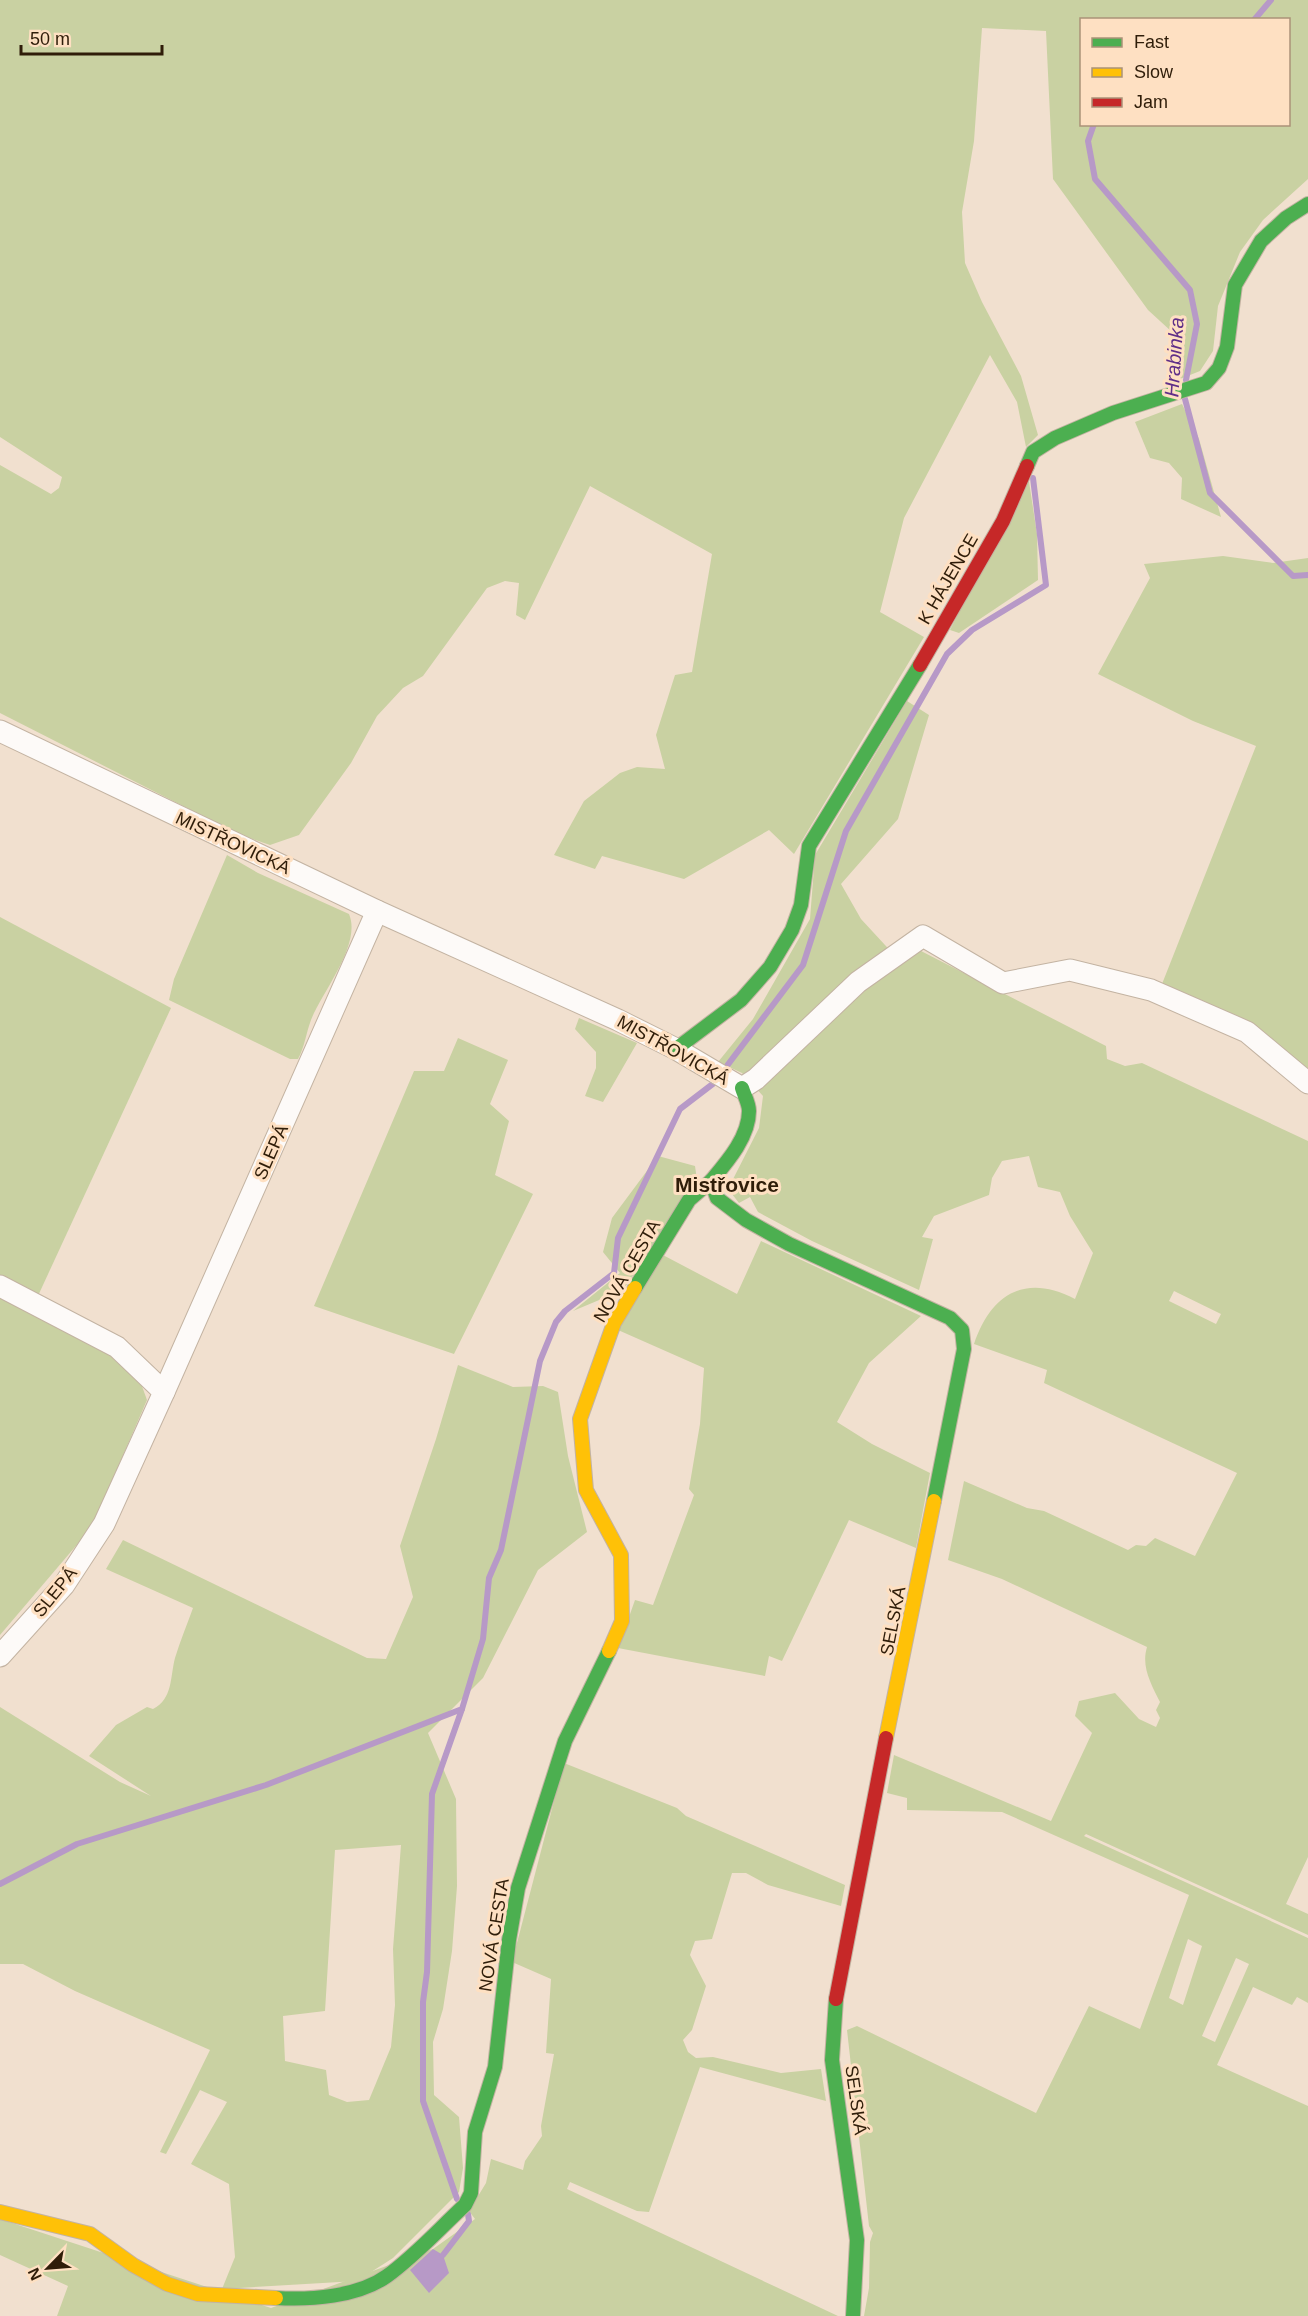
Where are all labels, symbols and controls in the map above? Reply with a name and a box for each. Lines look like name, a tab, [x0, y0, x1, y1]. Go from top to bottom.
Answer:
scale bar	[21, 18, 162, 56]
legend	[1080, 18, 1290, 126]
text: 50 m	[30, 29, 70, 49]
text: Fast	[1134, 32, 1169, 52]
text: Slow	[1134, 62, 1174, 82]
text: Jam	[1134, 92, 1168, 112]
water label: Hrabinka	[1160, 316, 1188, 398]
street label: K HÁJENCE	[914, 530, 982, 628]
street label: MISTŘOVICKÁ	[173, 808, 293, 878]
street label: MISTŘOVICKÁ	[614, 1011, 732, 1089]
street label: SLEPÁ	[250, 1121, 292, 1183]
district label: Mistřovice	[675, 1173, 779, 1196]
street label: NOVÁ CESTA	[590, 1216, 664, 1326]
street label: SLEPÁ	[29, 1563, 81, 1621]
street label: SELSKÁ	[877, 1585, 909, 1657]
street label: NOVÁ CESTA	[475, 1877, 513, 1993]
street label: SELSKÁ	[841, 2064, 871, 2136]
north arrow	[18, 2238, 78, 2298]
text: N	[25, 2265, 45, 2283]

